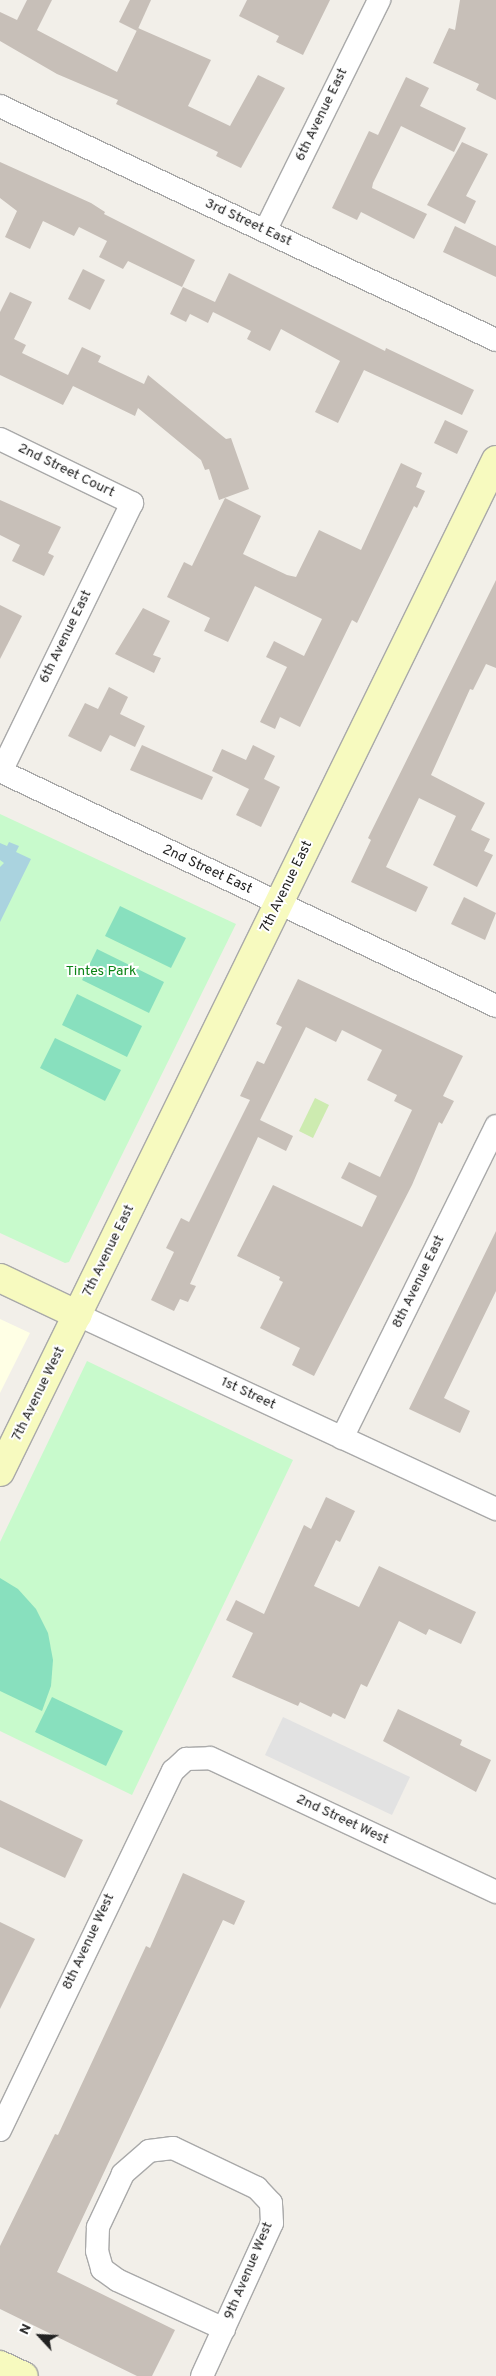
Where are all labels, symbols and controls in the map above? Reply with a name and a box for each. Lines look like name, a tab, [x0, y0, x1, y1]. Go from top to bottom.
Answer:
street label: 6th Avenue East	[292, 65, 352, 165]
street label: 3rd Street East	[202, 196, 294, 250]
street label: 2nd Street Court	[15, 440, 117, 502]
street label: 6th Avenue East	[36, 587, 96, 687]
street label: 7th Avenue East	[257, 838, 317, 936]
street label: 2nd Street East	[159, 842, 255, 898]
park label: Tintes Park	[66, 964, 136, 980]
street label: 7th Avenue East	[79, 1202, 139, 1300]
street label: 8th Avenue East	[389, 1232, 449, 1332]
street label: 7th Avenue West	[9, 1344, 69, 1444]
street label: 1st Street	[218, 1374, 278, 1414]
street label: 2nd Street West	[293, 1791, 391, 1849]
street label: 8th Avenue West	[59, 1891, 119, 1993]
street label: 9th Avenue West	[221, 2219, 277, 2323]
north arrow	[15, 2311, 65, 2361]
text: N	[16, 2321, 36, 2338]

